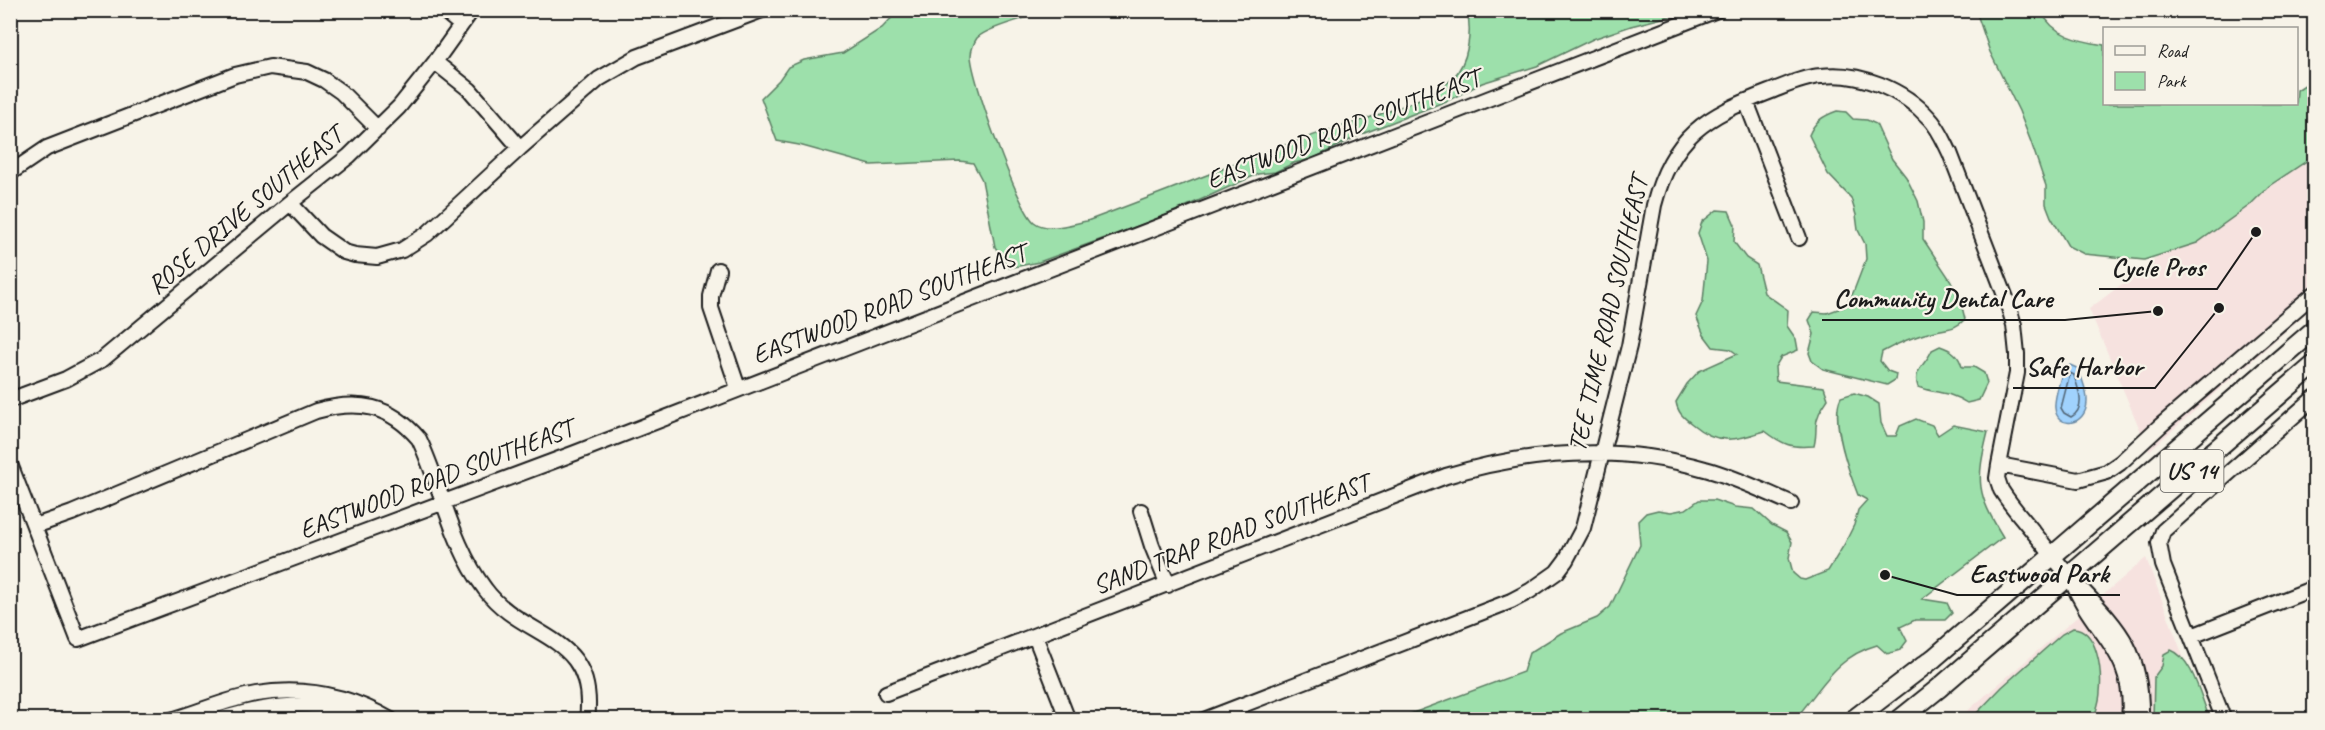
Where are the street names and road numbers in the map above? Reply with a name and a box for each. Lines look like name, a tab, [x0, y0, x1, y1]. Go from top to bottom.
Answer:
street label: EASTWOOD ROAD SOUTHEAST	[1201, 59, 1490, 196]
street label: ROSE DRIVE SOUTHEAST	[141, 115, 353, 301]
street label: TEE TIME ROAD SOUTHEAST	[1560, 168, 1657, 455]
street label: EASTWOOD ROAD SOUTHEAST	[747, 234, 1036, 371]
street label: EASTWOOD ROAD SOUTHEAST	[294, 409, 583, 546]
road number: US 14	[2160, 450, 2224, 492]
street label: SAND TRAP ROAD SOUTHEAST	[1088, 464, 1379, 602]

